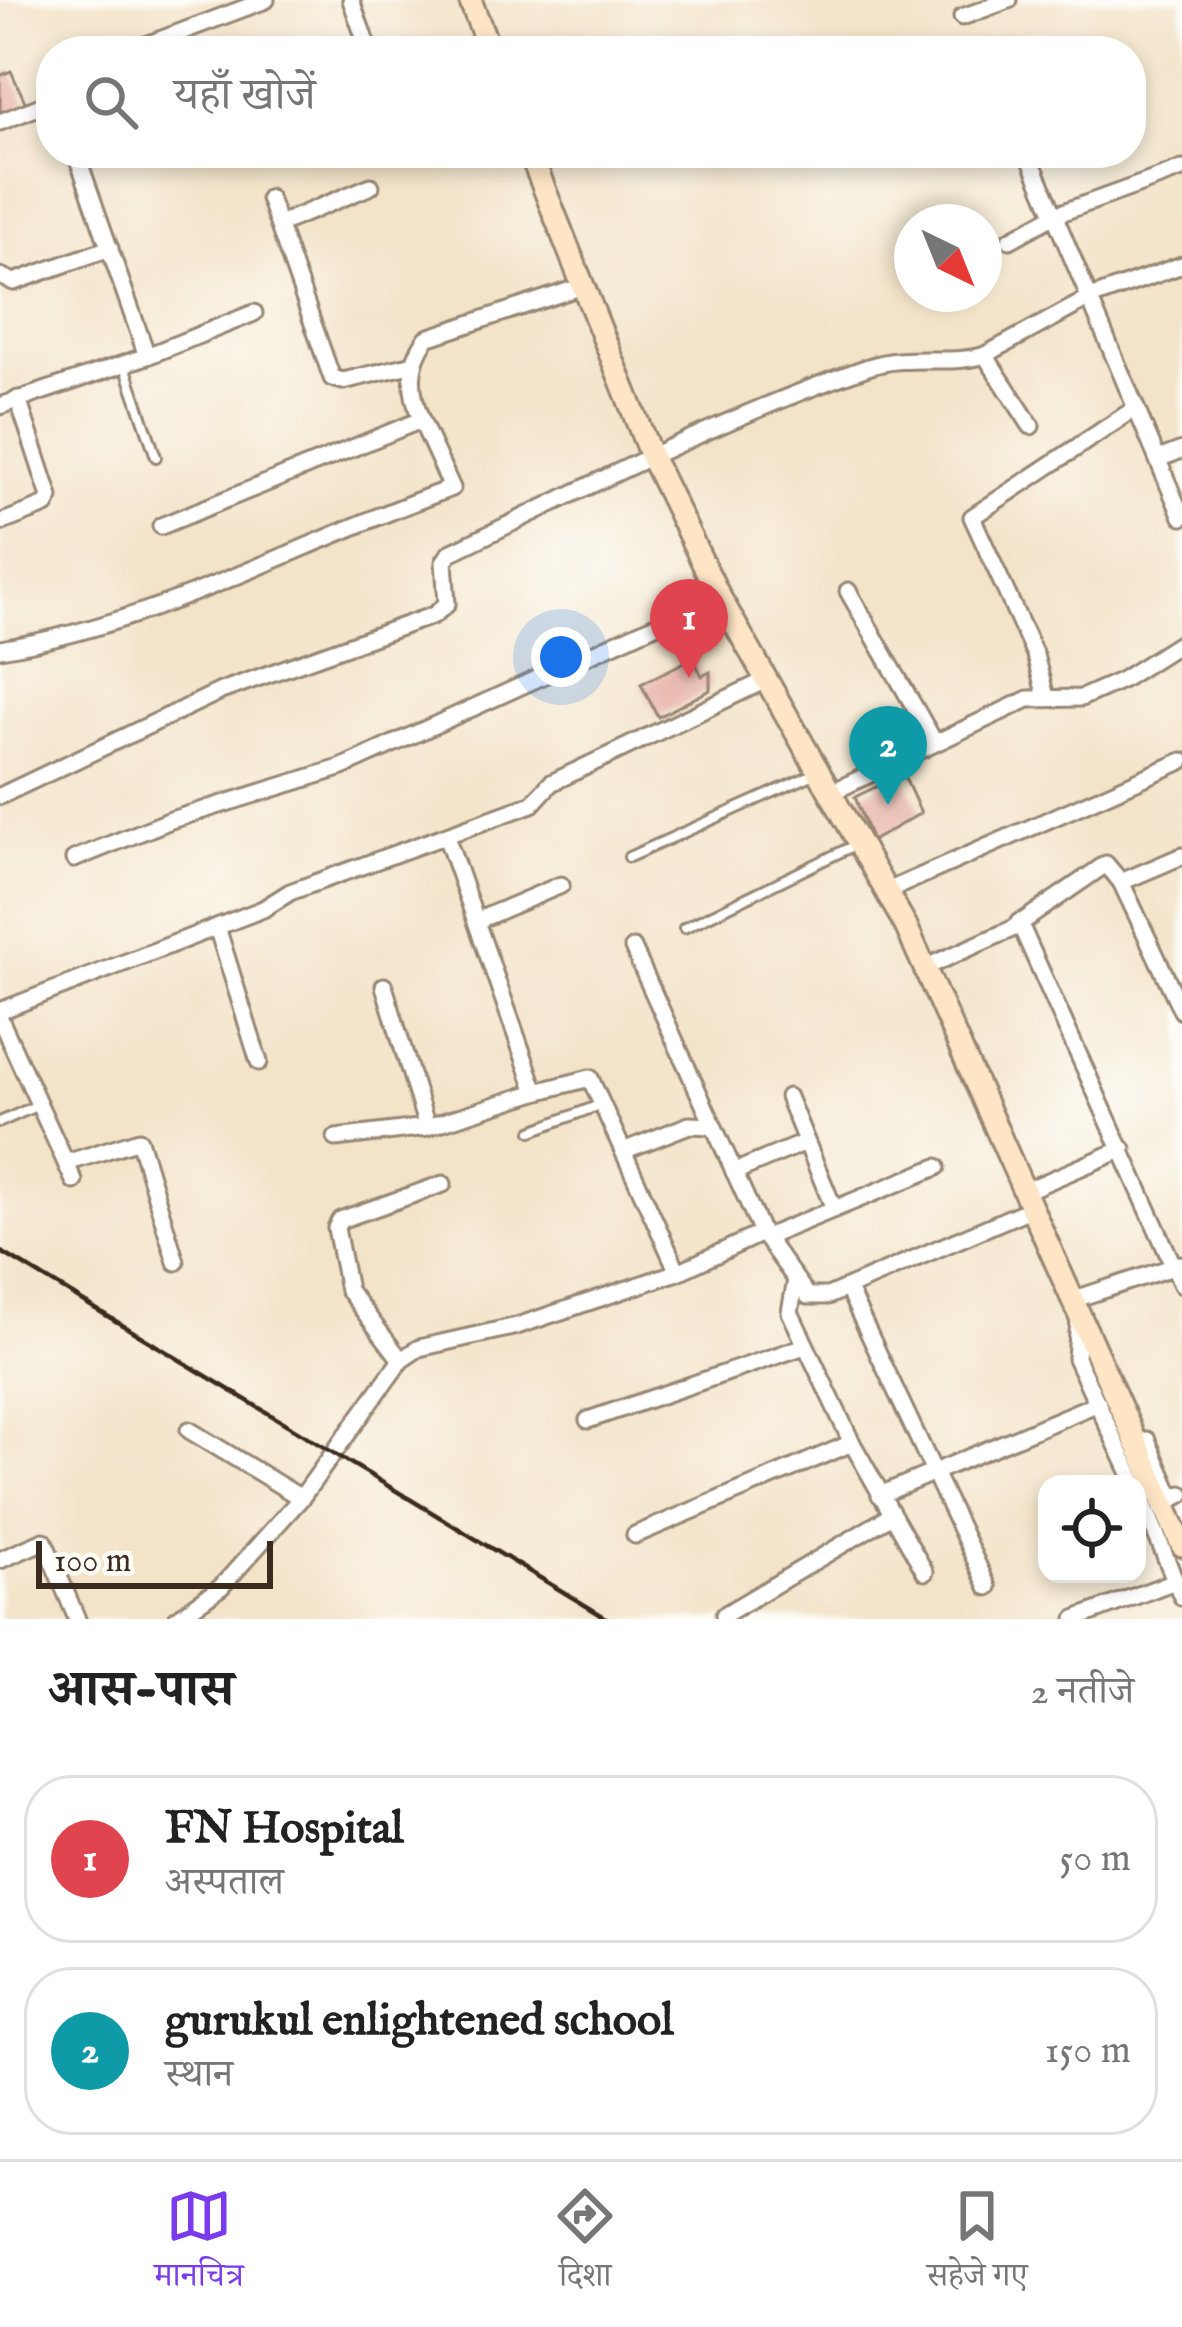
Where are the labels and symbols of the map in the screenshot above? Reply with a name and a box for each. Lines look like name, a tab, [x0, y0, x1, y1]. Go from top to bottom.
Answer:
north arrow	[894, 204, 1002, 312]
pin: 1	[650, 579, 728, 678]
your location	[531, 627, 591, 687]
pin: 2	[849, 706, 927, 805]
scale bar	[36, 1535, 273, 1588]

